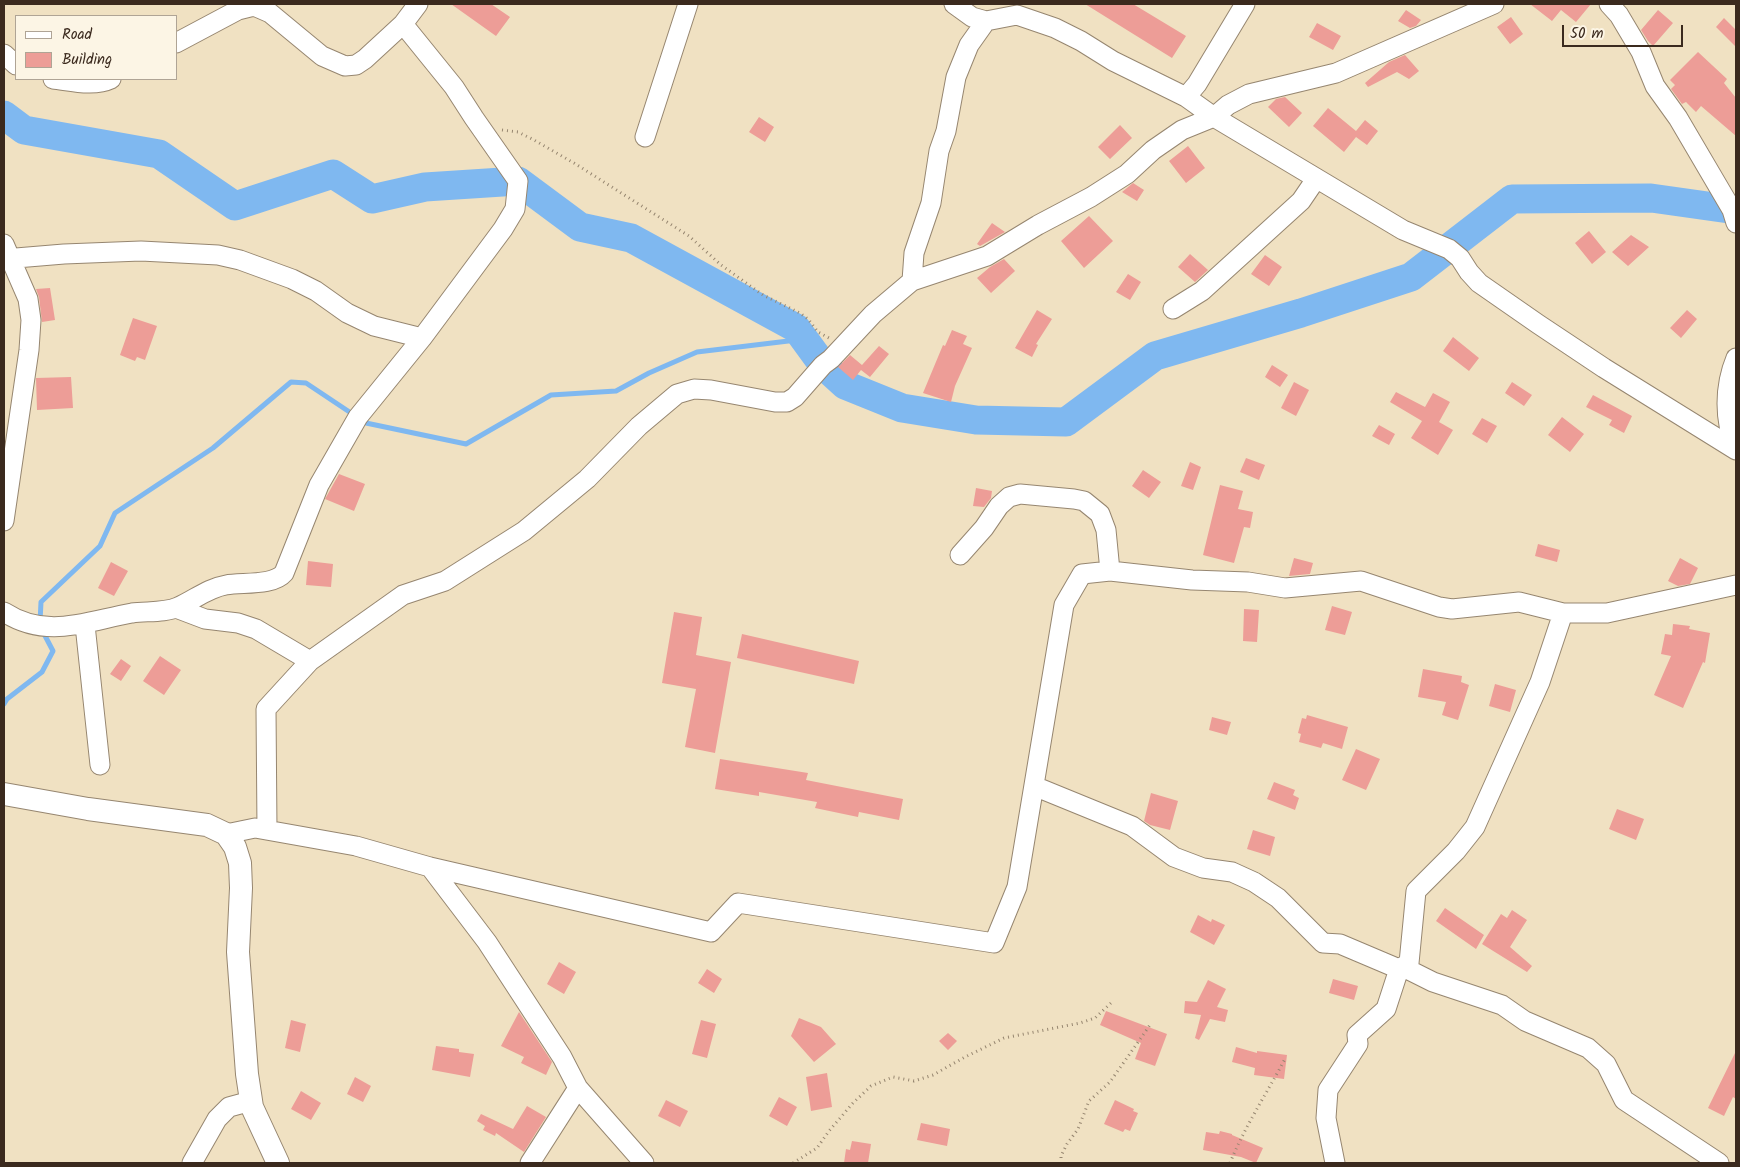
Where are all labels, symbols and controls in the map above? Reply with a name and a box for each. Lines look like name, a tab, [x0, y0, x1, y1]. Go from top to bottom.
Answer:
legend	[15, 15, 178, 80]
scale bar	[1565, 15, 1686, 47]
text: 50 m	[1570, 22, 1604, 46]
text: Road	[62, 23, 92, 47]
text: Building	[62, 48, 112, 72]

